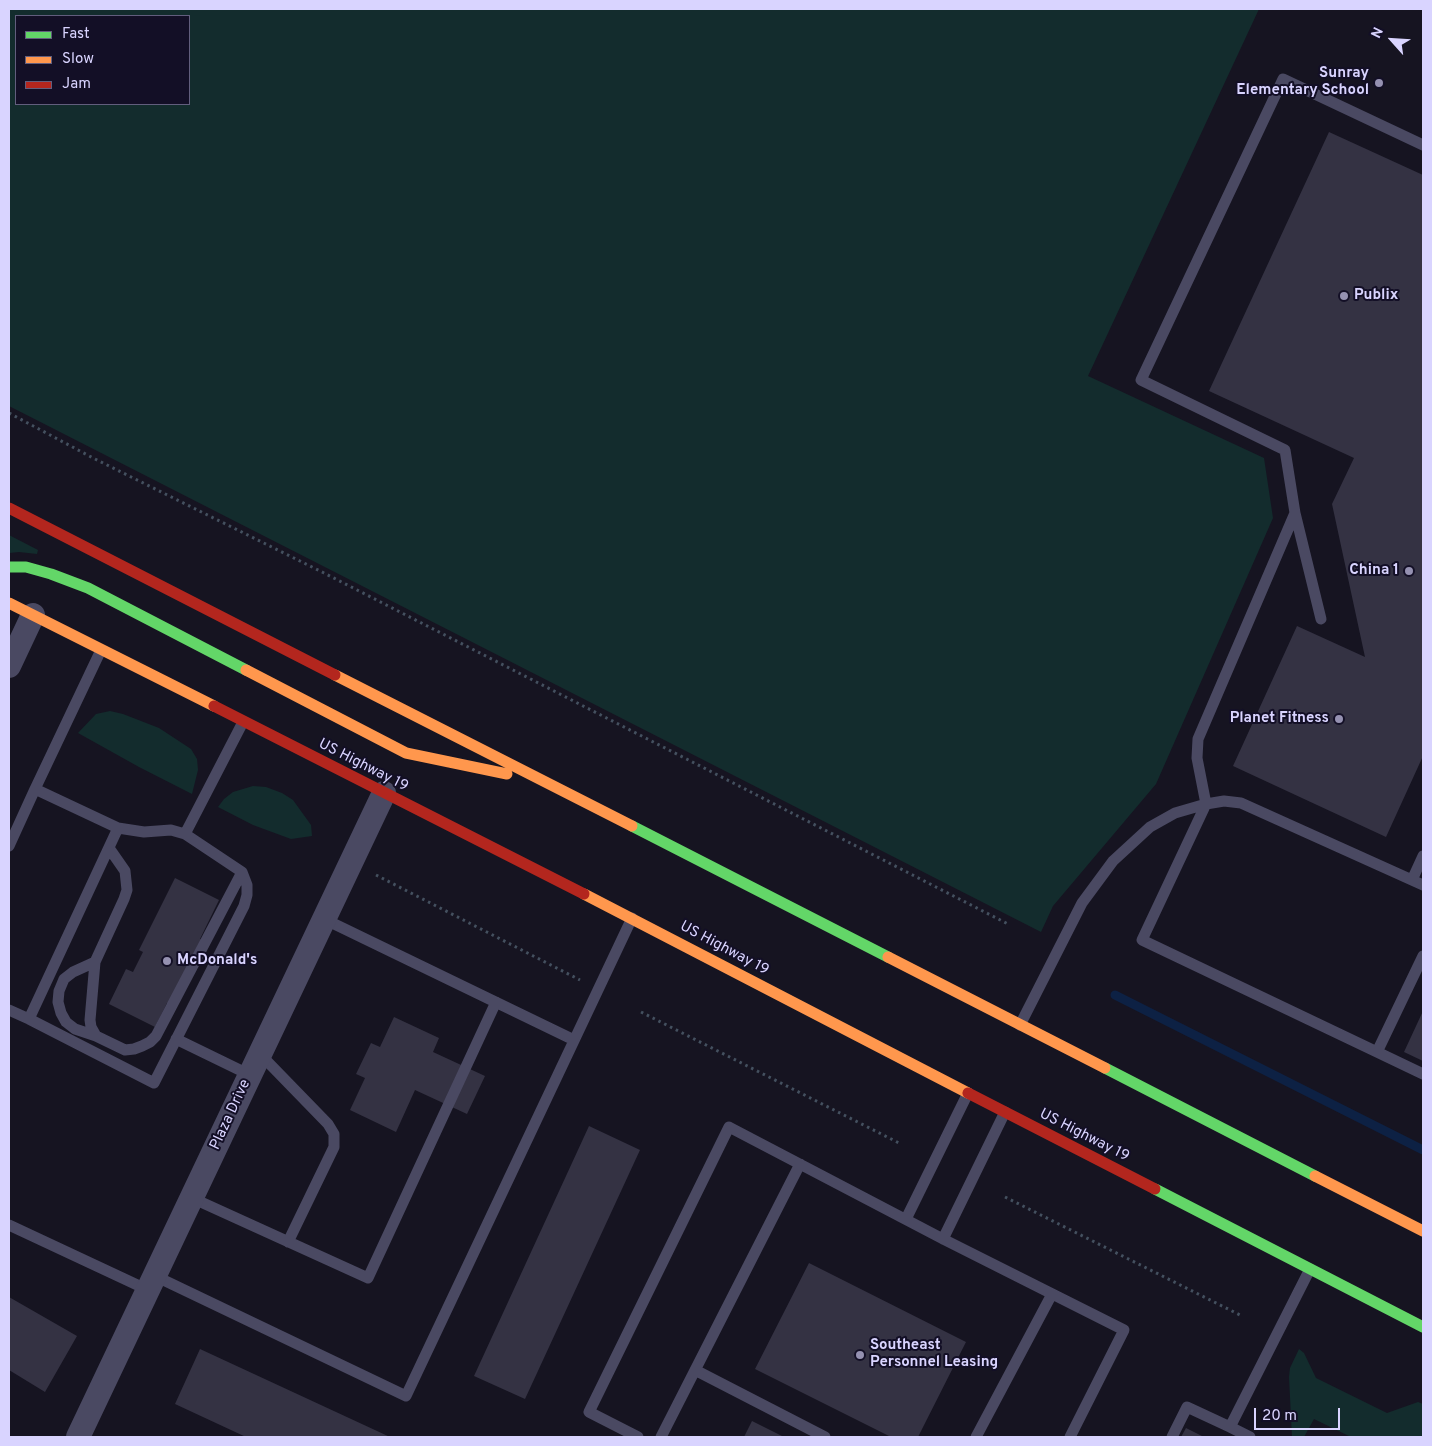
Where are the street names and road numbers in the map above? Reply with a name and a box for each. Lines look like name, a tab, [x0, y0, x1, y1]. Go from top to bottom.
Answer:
street label: US Highway 19	[315, 736, 411, 796]
street label: US Highway 19	[676, 918, 772, 980]
street label: Plaza Drive	[207, 1077, 255, 1153]
street label: US Highway 19	[1036, 1106, 1132, 1166]

